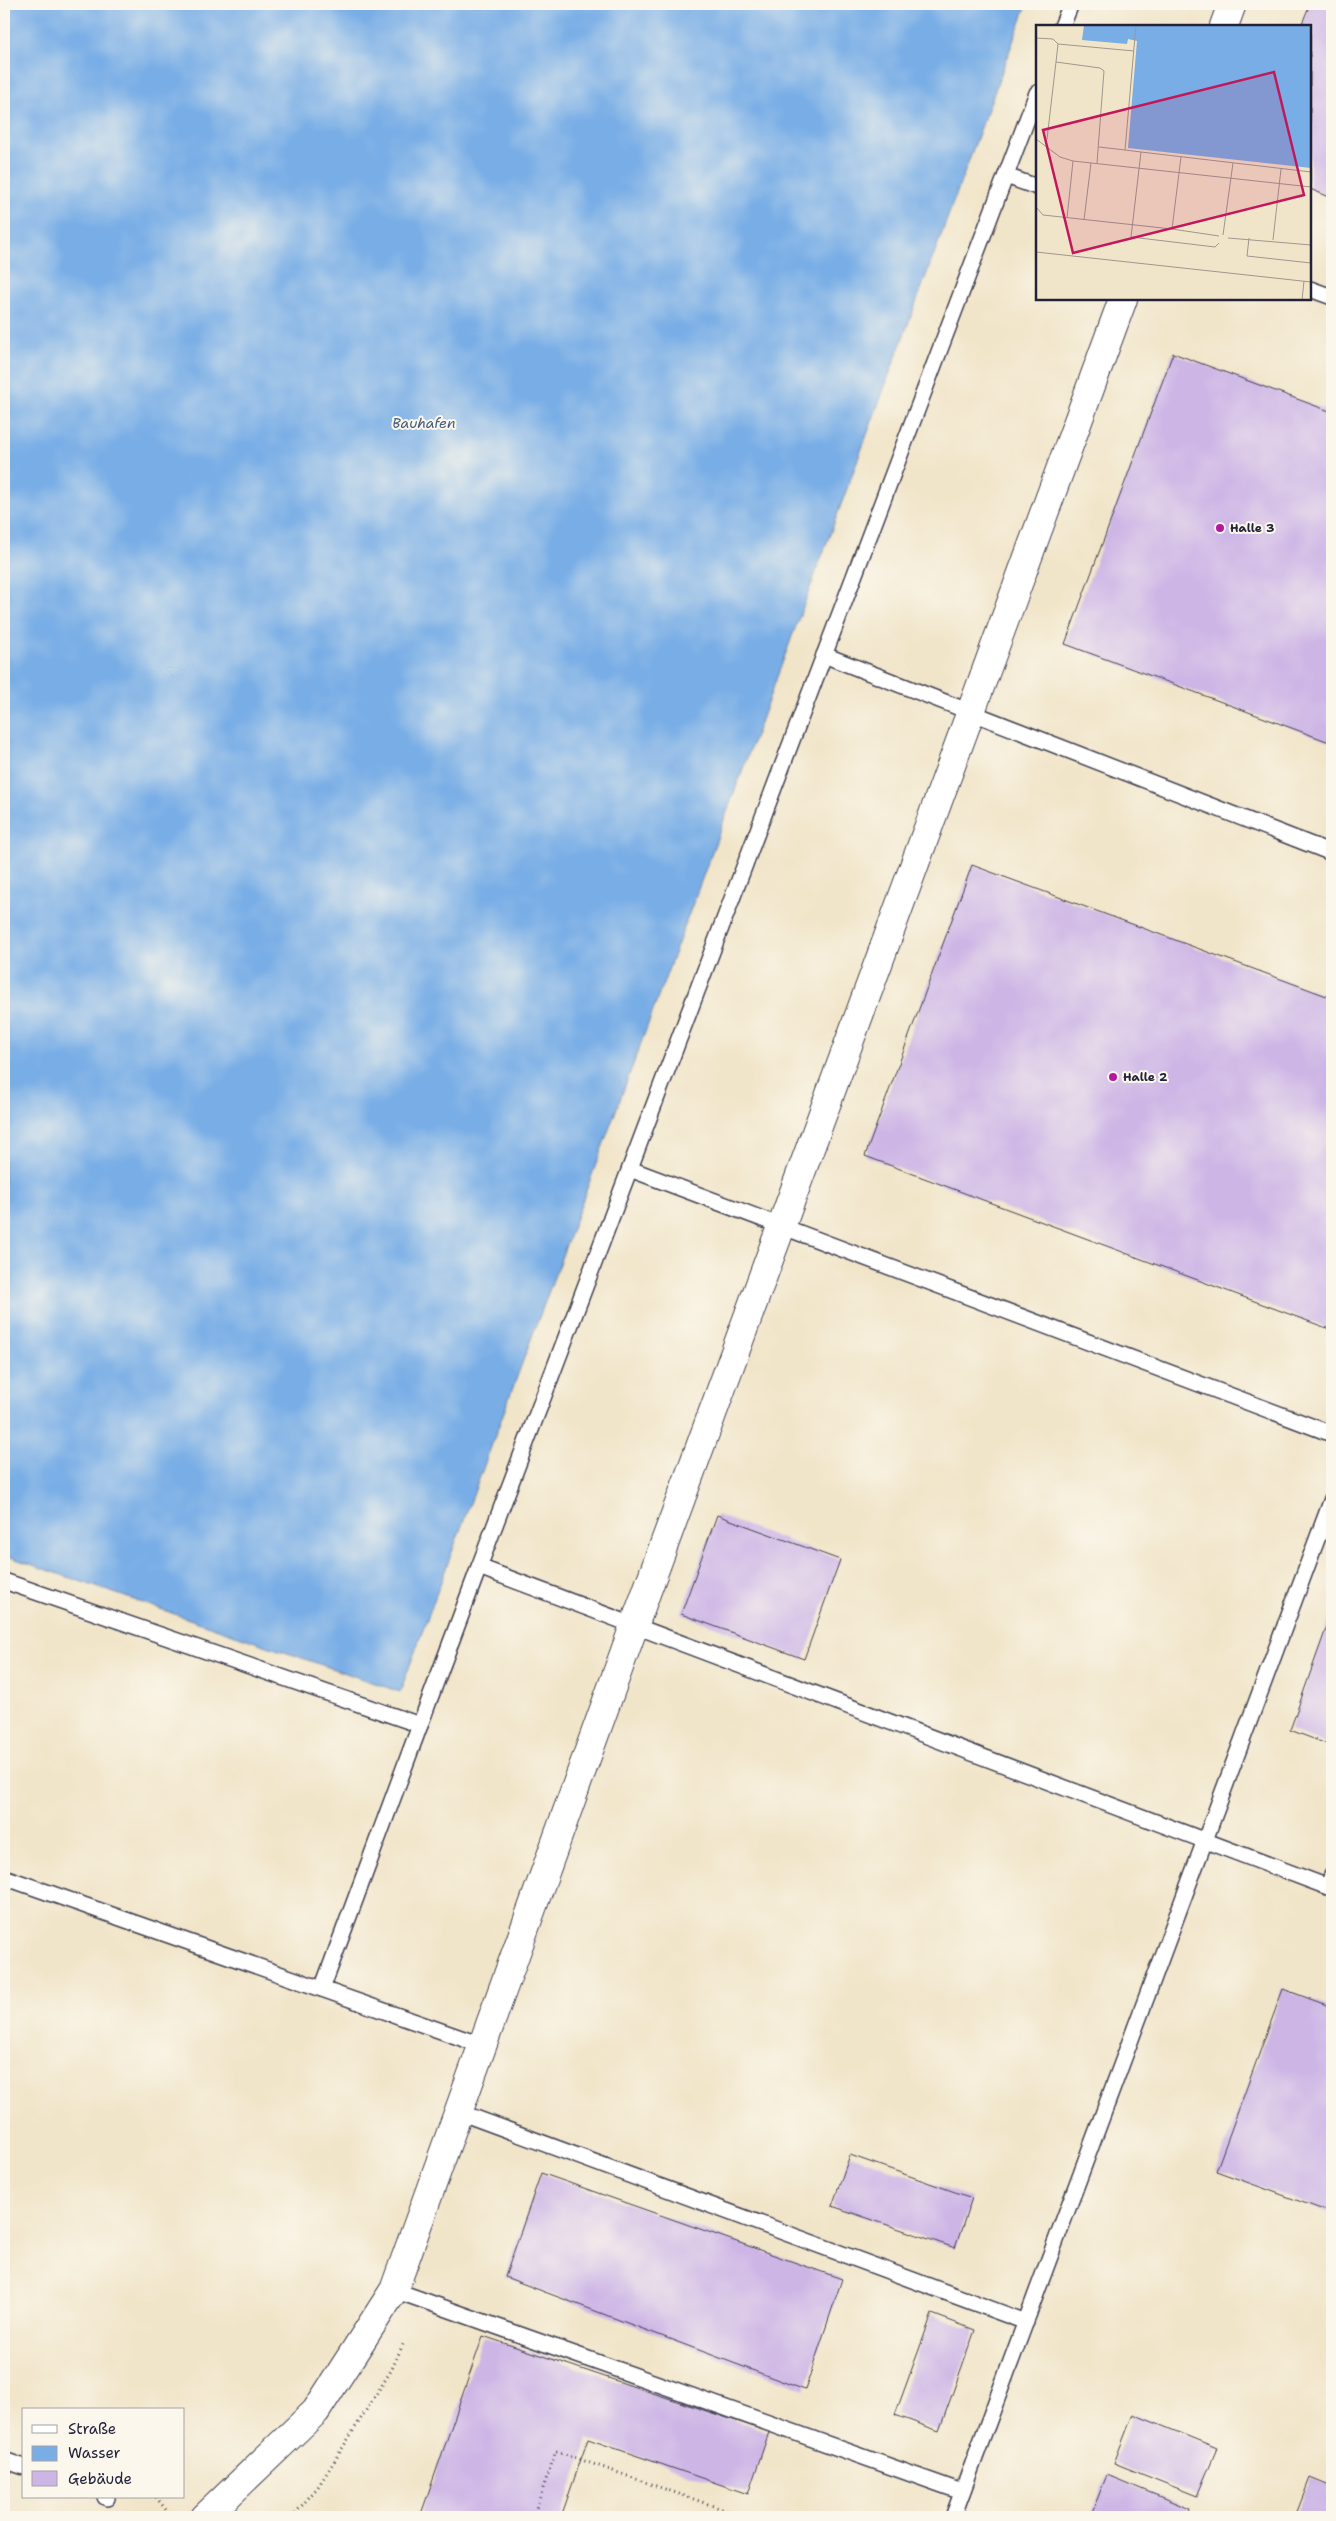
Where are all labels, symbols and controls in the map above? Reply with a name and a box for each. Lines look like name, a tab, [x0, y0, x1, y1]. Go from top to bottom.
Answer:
inset map	[1036, 25, 1311, 300]
water label: Bauhafen	[392, 414, 456, 432]
place label: Halle 3	[1230, 520, 1274, 536]
marker: Halle 3	[1214, 522, 1226, 534]
place label: Halle 2	[1123, 1069, 1168, 1085]
marker: Halle 2	[1107, 1071, 1119, 1083]
legend	[22, 2408, 185, 2498]
text: Straße	[68, 2419, 116, 2439]
text: Wasser	[68, 2443, 121, 2463]
text: Gebäude	[68, 2469, 132, 2489]

